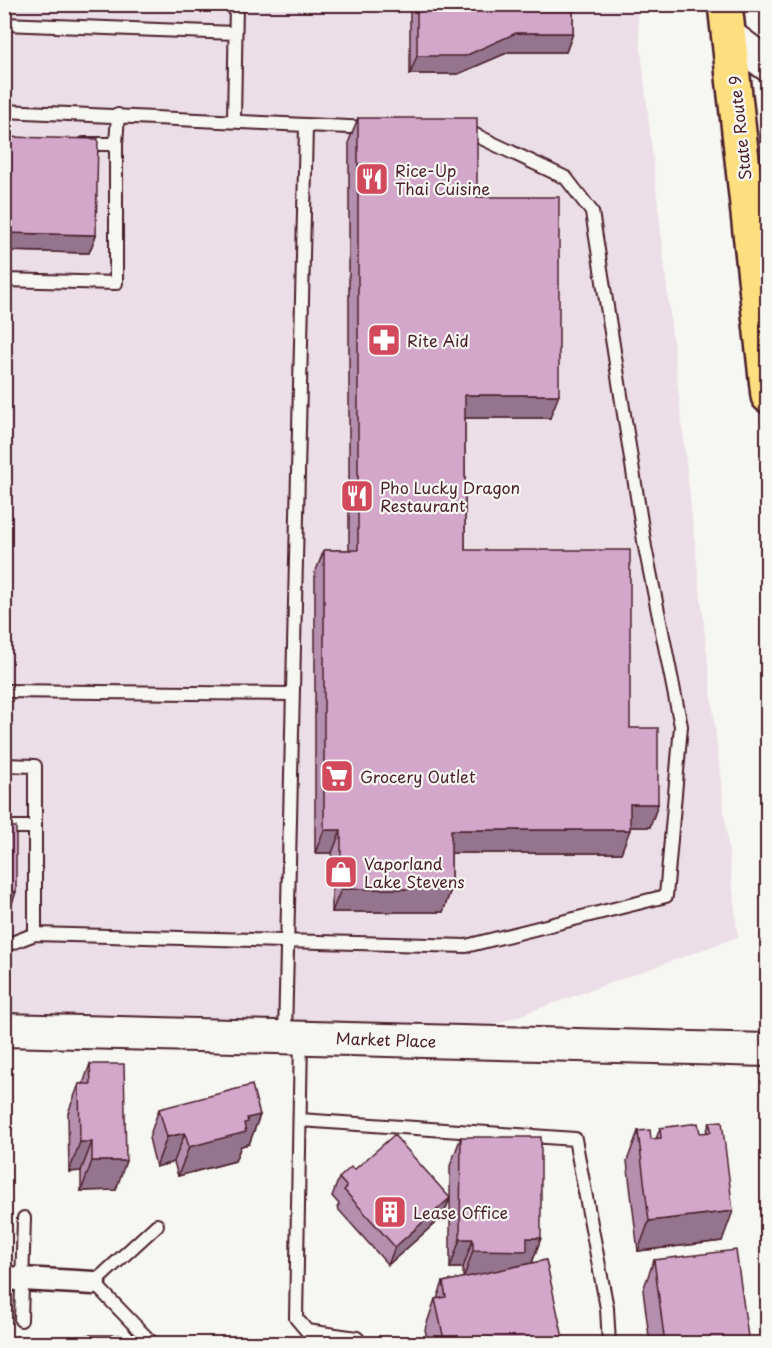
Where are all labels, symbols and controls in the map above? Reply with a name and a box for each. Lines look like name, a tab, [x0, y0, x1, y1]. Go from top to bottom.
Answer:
street label: State Route 9	[722, 74, 756, 182]
place label: Rice-Up Thai Cuisine	[395, 158, 490, 200]
restaurant icon: Rice-Up Thai Cuisine	[354, 161, 390, 197]
pharmacy icon: Rite Aid	[366, 322, 402, 358]
place label: Rite Aid	[407, 328, 469, 352]
place label: Pho Lucky Dragon Restaurant	[380, 475, 520, 517]
restaurant icon: Pho Lucky Dragon Restaurant	[339, 478, 375, 514]
supermarket icon: Grocery Outlet	[319, 758, 355, 794]
place label: Grocery Outlet	[360, 764, 476, 788]
place label: Vaporland Lake Stevens	[364, 851, 465, 893]
shop icon: Vaporland Lake Stevens	[323, 854, 359, 890]
street label: Market Place	[335, 1025, 437, 1053]
building icon: Lease Office	[372, 1194, 408, 1230]
place label: Lease Office	[413, 1200, 508, 1224]

